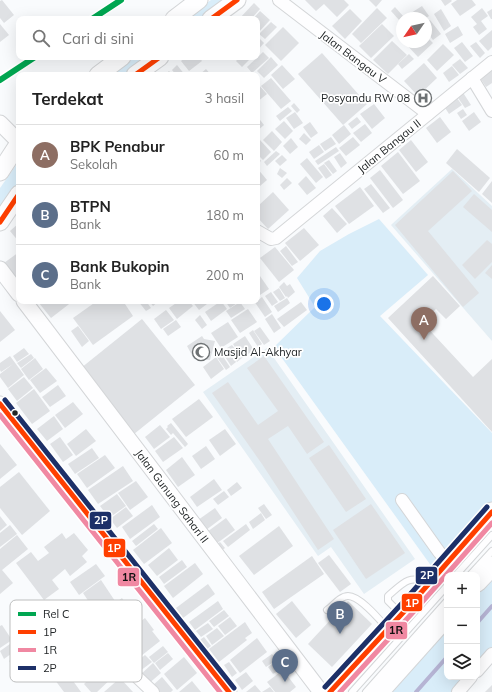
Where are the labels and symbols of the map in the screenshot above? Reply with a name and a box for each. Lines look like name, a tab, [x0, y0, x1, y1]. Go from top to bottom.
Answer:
north arrow	[396, 12, 432, 48]
street label: Jalan Bangau V	[317, 28, 389, 87]
hospital icon: Posyandu RW 08	[413, 88, 433, 108]
place label: Posyandu RW 08	[321, 91, 410, 105]
street label: Jalan Bangau II	[355, 116, 423, 176]
your location	[314, 294, 334, 314]
pin: A	[411, 307, 437, 340]
mosque icon: Masjid Al-Akhyar	[191, 342, 211, 362]
place label: Masjid Al-Akhyar	[214, 345, 302, 359]
unlabelled marker	[10, 408, 20, 418]
street label: Jalan Gunung Sahari II	[132, 446, 212, 546]
line badge: 2P	[89, 511, 112, 530]
text: 2P	[94, 513, 108, 527]
line badge: 1P	[103, 538, 126, 558]
text: 1P	[107, 541, 121, 555]
line badge: 2P	[415, 566, 438, 585]
line badge: 1R	[117, 567, 140, 587]
text: 2P	[420, 568, 434, 582]
text: 1R	[122, 570, 136, 584]
line badge: 1P	[401, 593, 423, 612]
text: 1P	[405, 596, 419, 610]
legend	[10, 600, 142, 682]
pin: B	[327, 601, 353, 634]
text: Rel C	[43, 607, 69, 621]
line badge: 1R	[385, 621, 408, 640]
text: 1R	[389, 623, 403, 637]
text: 1P	[43, 625, 57, 639]
text: 1R	[43, 643, 58, 657]
pin: C	[272, 649, 298, 682]
text: 2P	[43, 661, 57, 675]

